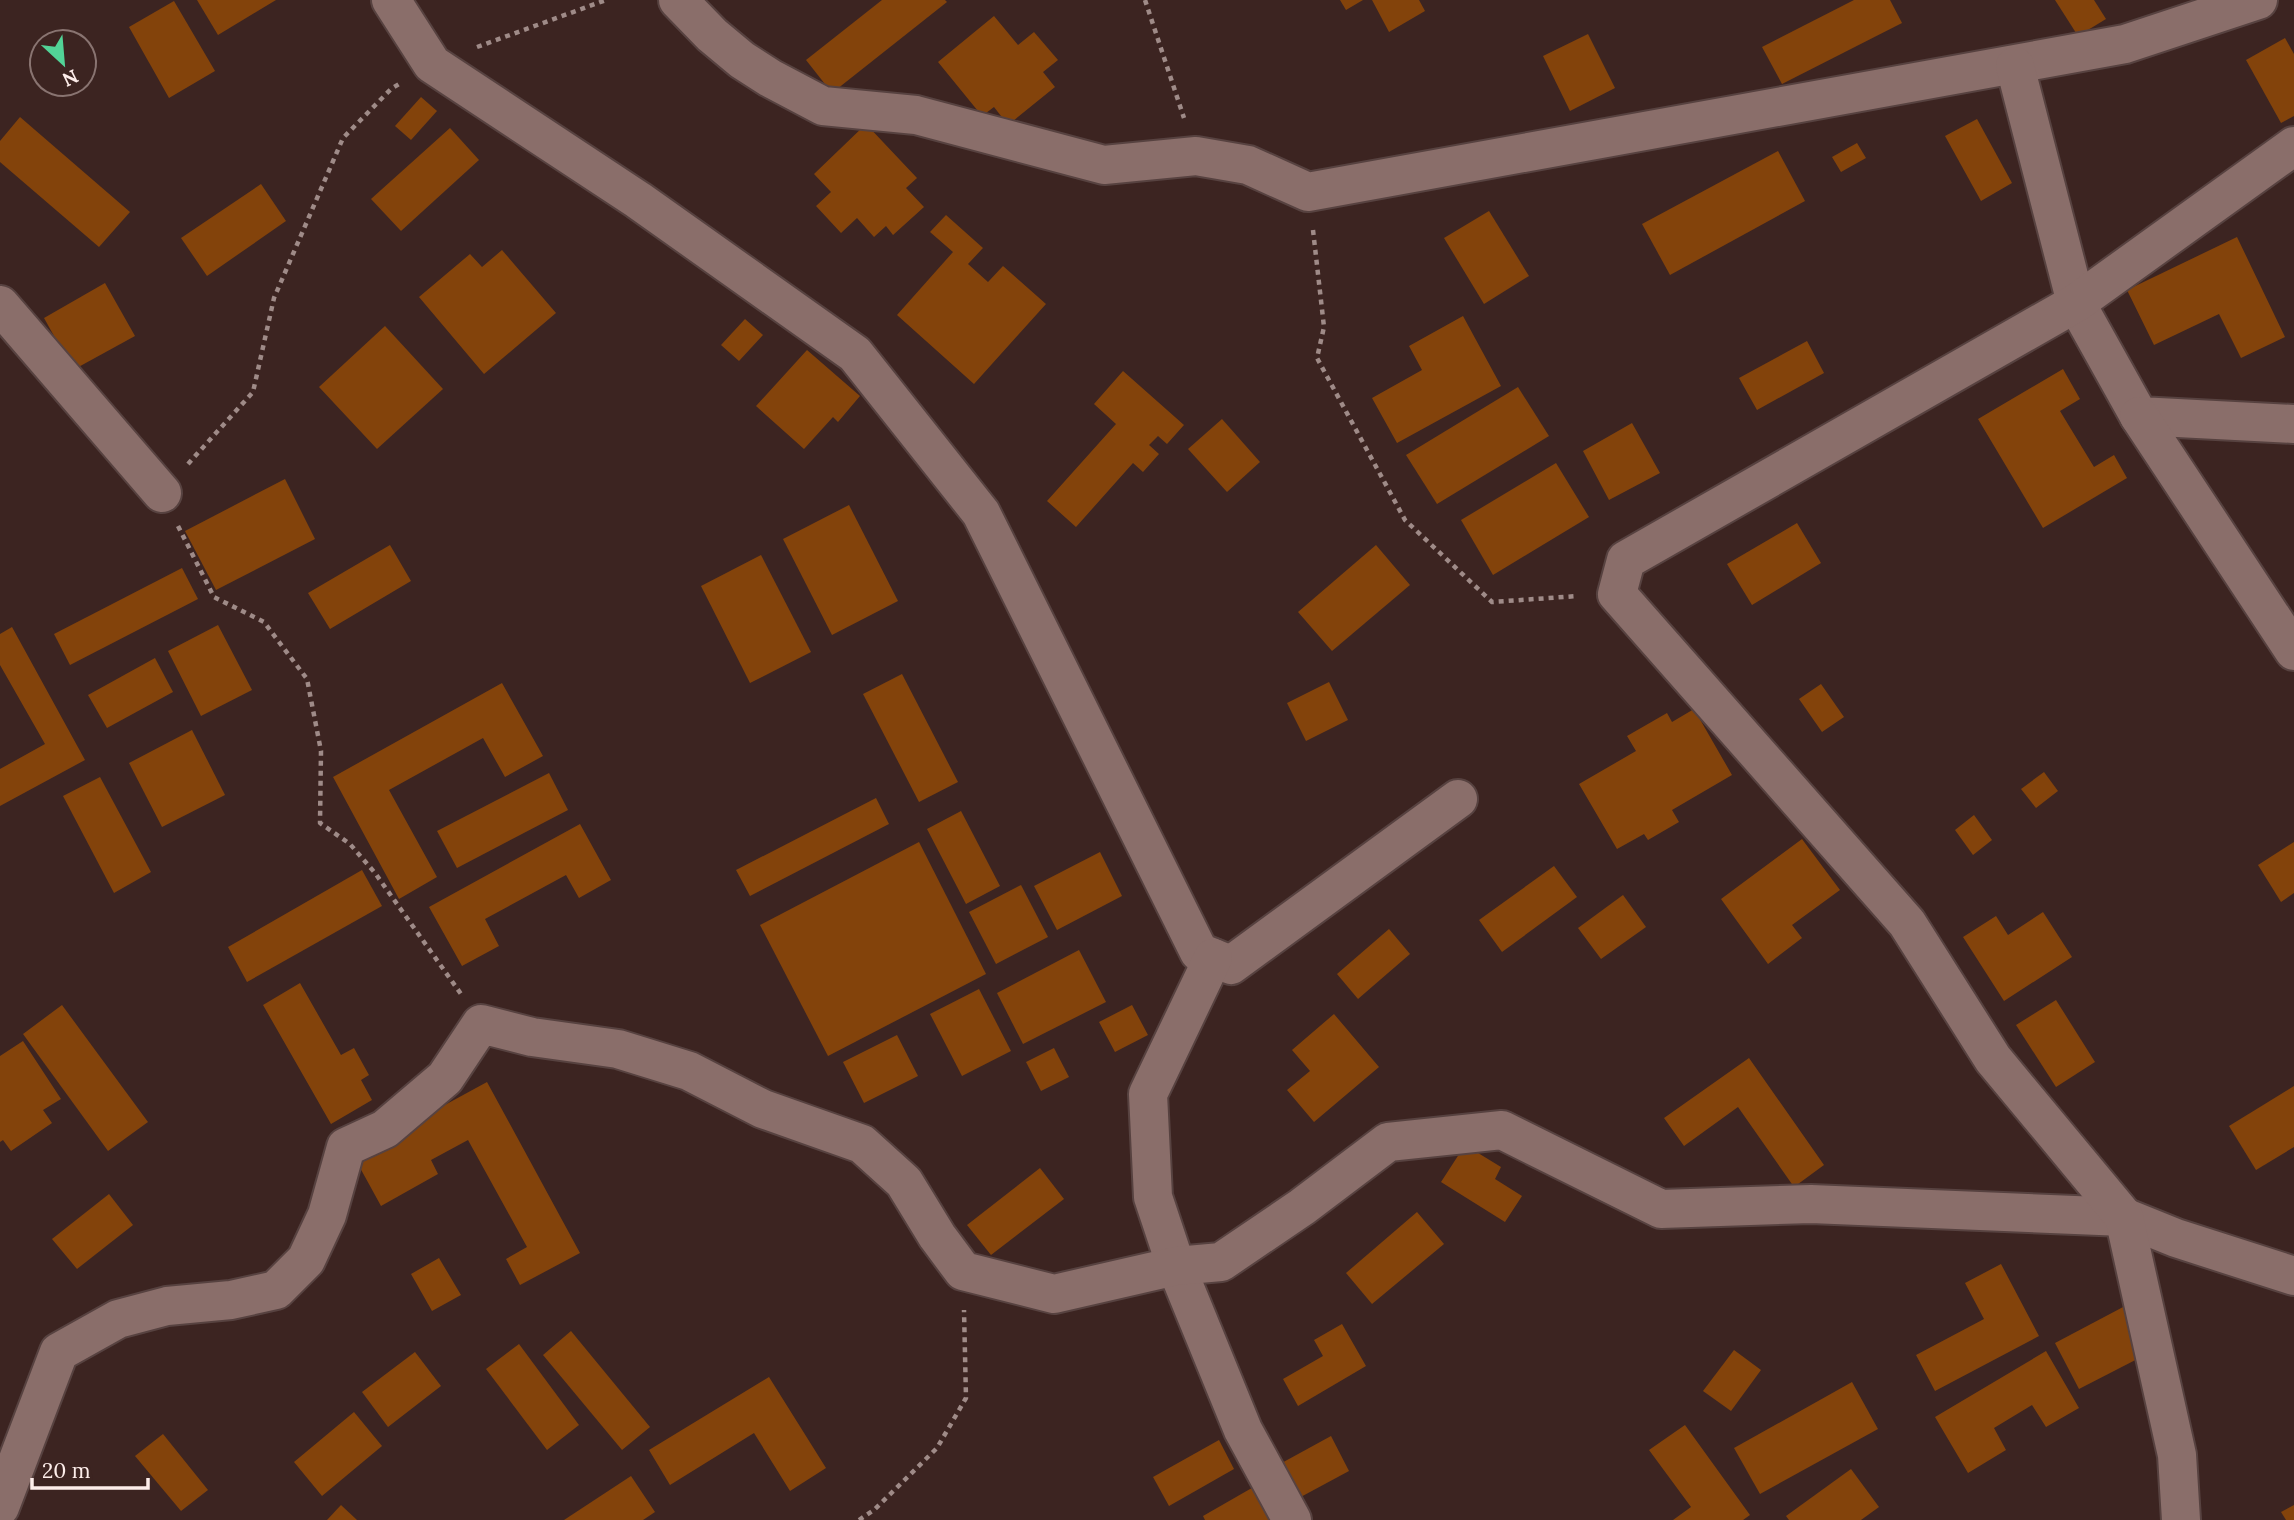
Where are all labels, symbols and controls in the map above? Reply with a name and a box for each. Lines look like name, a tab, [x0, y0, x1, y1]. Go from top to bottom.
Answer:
north arrow	[28, 28, 98, 98]
text: N	[58, 64, 82, 92]
scale bar	[32, 1446, 147, 1490]
text: 20 m	[42, 1457, 91, 1484]

